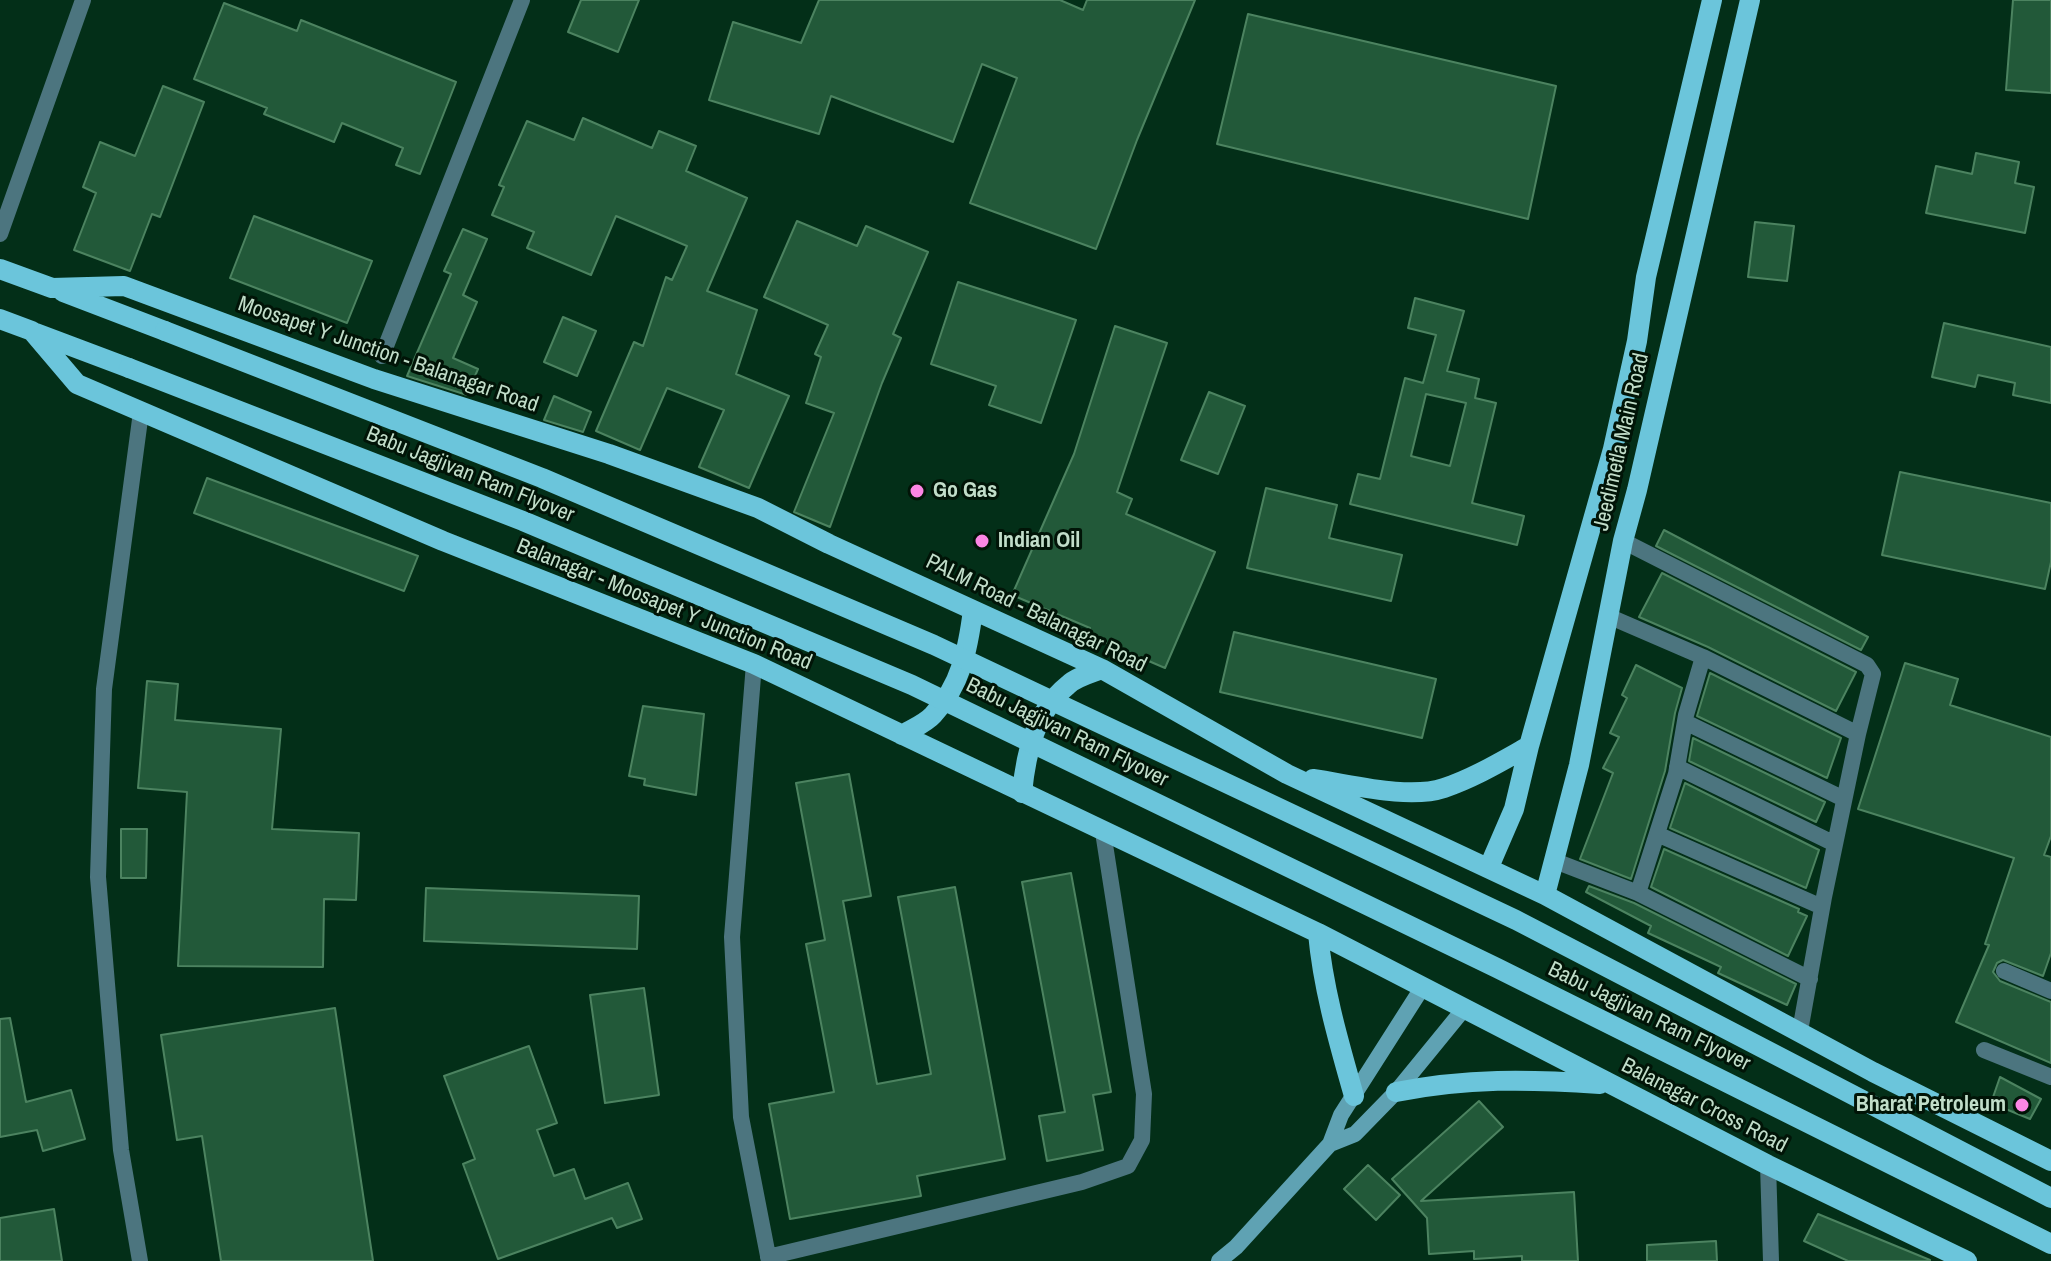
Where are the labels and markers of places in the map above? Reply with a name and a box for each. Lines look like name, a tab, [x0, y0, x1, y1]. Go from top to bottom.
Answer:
place label: Go Gas	[933, 478, 997, 504]
marker: Go Gas	[908, 482, 926, 500]
place label: Indian Oil	[998, 528, 1080, 554]
marker: Indian Oil	[973, 532, 991, 550]
place label: Bharat Petroleum	[1856, 1092, 2006, 1118]
marker: Bharat Petroleum	[2013, 1096, 2031, 1114]

